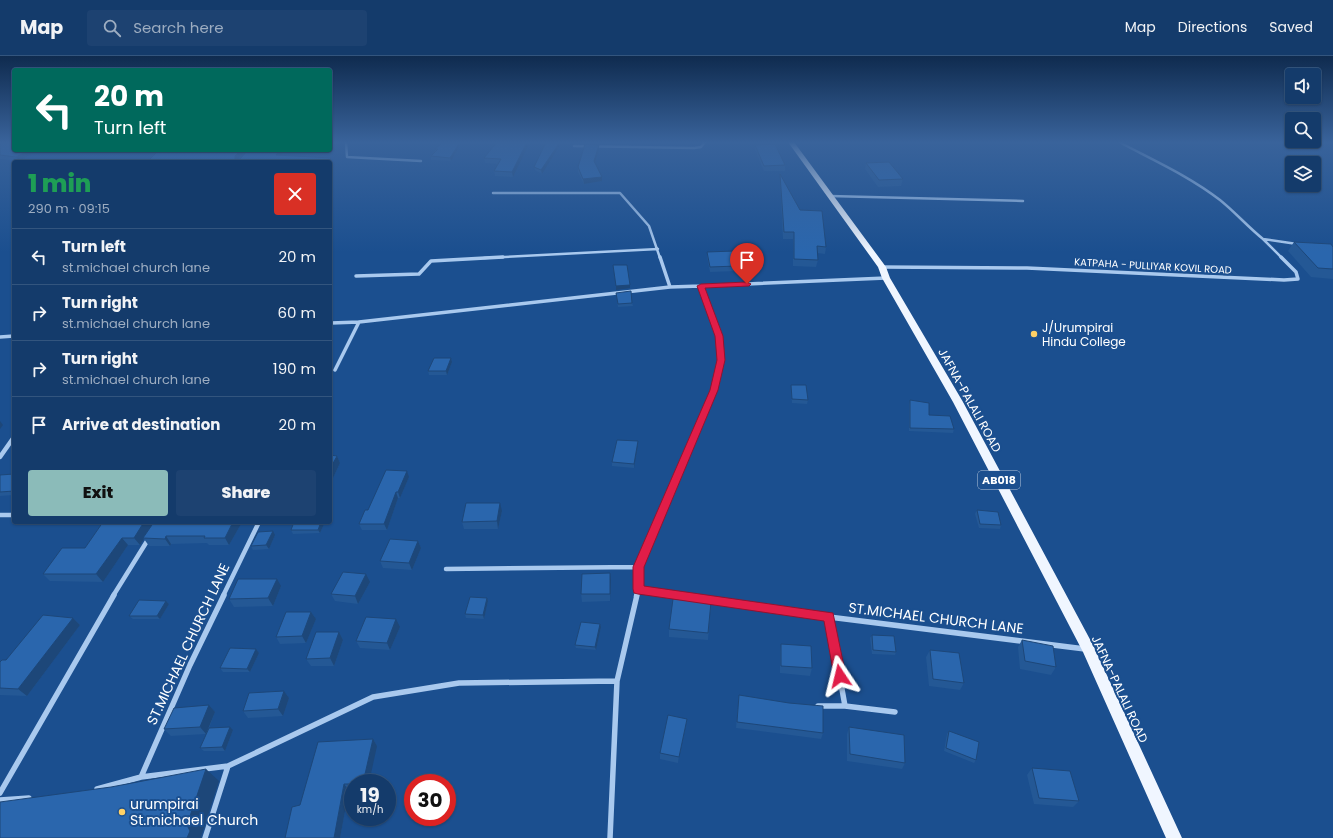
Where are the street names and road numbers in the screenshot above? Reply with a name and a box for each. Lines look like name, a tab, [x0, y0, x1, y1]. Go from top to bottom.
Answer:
street label: KATPAHA - PULLIYAR KOVIL ROAD	[1074, 254, 1232, 278]
street label: JAFNA-PALALI ROAD	[934, 345, 1006, 455]
road number: AB018	[978, 471, 1020, 489]
street label: ST.MICHAEL CHURCH LANE	[142, 560, 234, 728]
street label: ST.MICHAEL CHURCH LANE	[847, 597, 1025, 639]
street label: JAFNA-PALALI ROAD	[1088, 633, 1152, 745]

